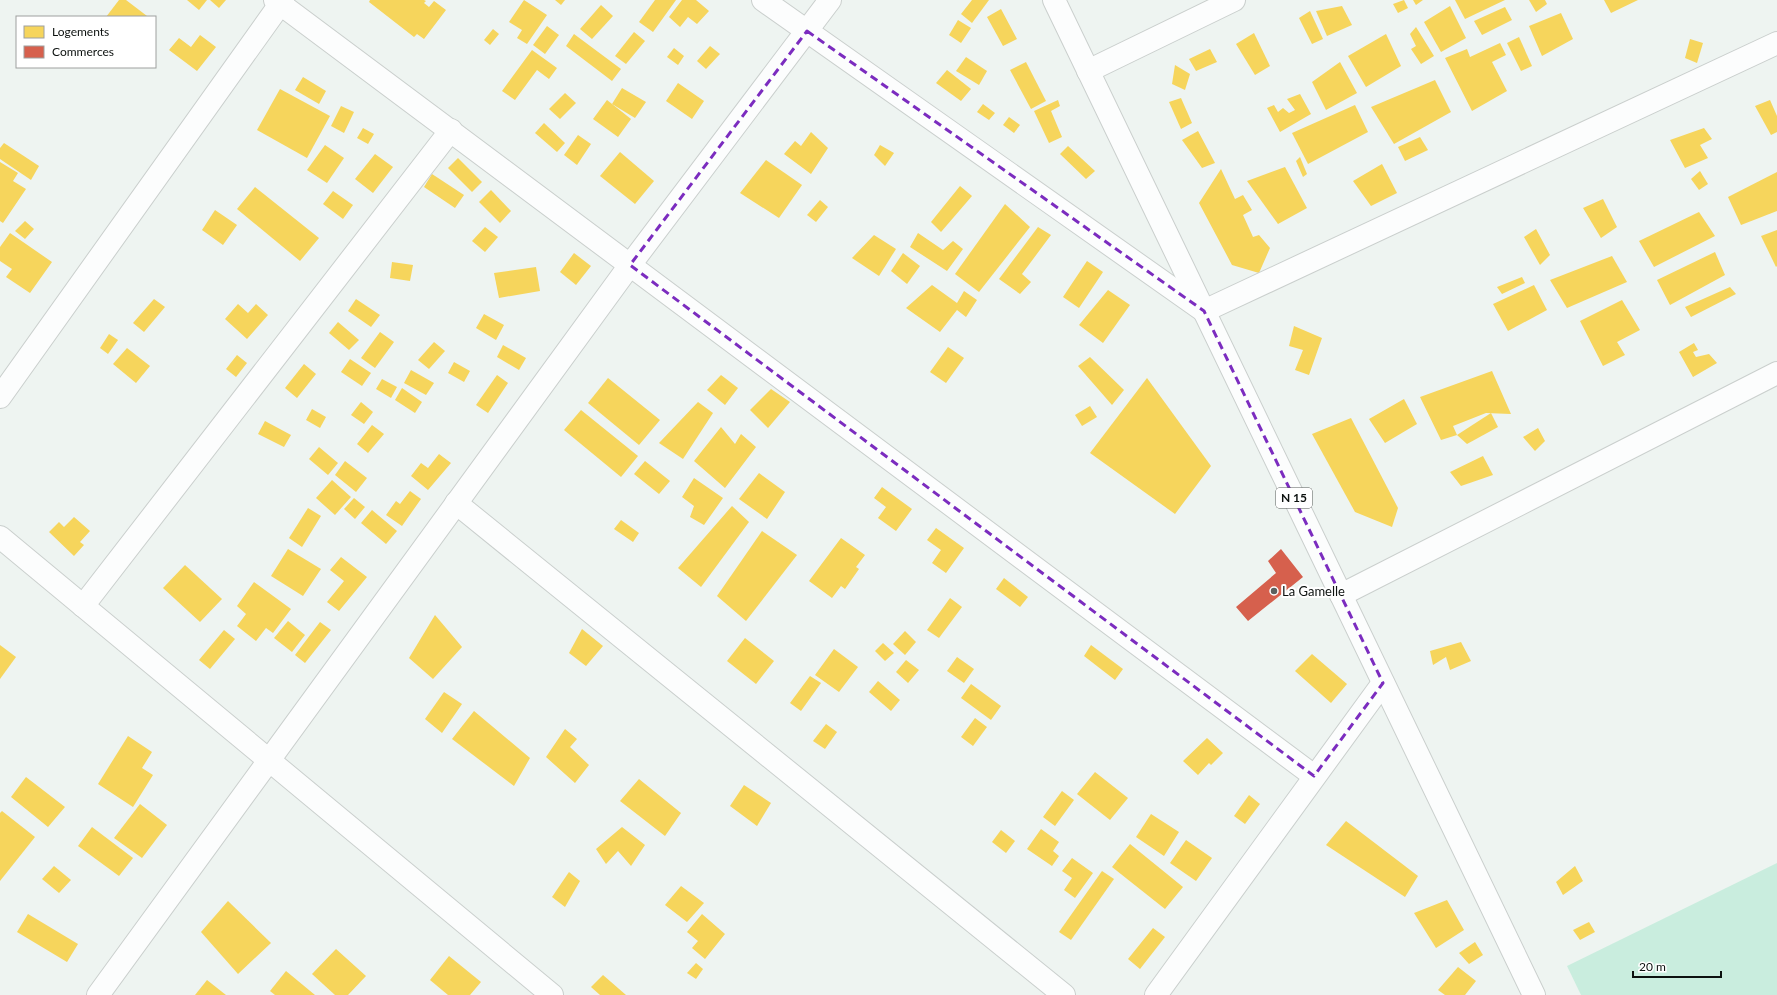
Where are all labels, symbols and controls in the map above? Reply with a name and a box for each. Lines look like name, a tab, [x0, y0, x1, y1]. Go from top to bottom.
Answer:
legend	[16, 16, 156, 68]
text: Logements	[52, 24, 109, 39]
text: Commerces	[52, 44, 114, 59]
road number: N 15	[1276, 488, 1312, 508]
place label: La Gamelle	[1282, 583, 1345, 599]
marker: La Gamelle	[1269, 586, 1279, 596]
scale bar	[1633, 953, 1721, 979]
text: 20 m	[1639, 959, 1666, 974]

